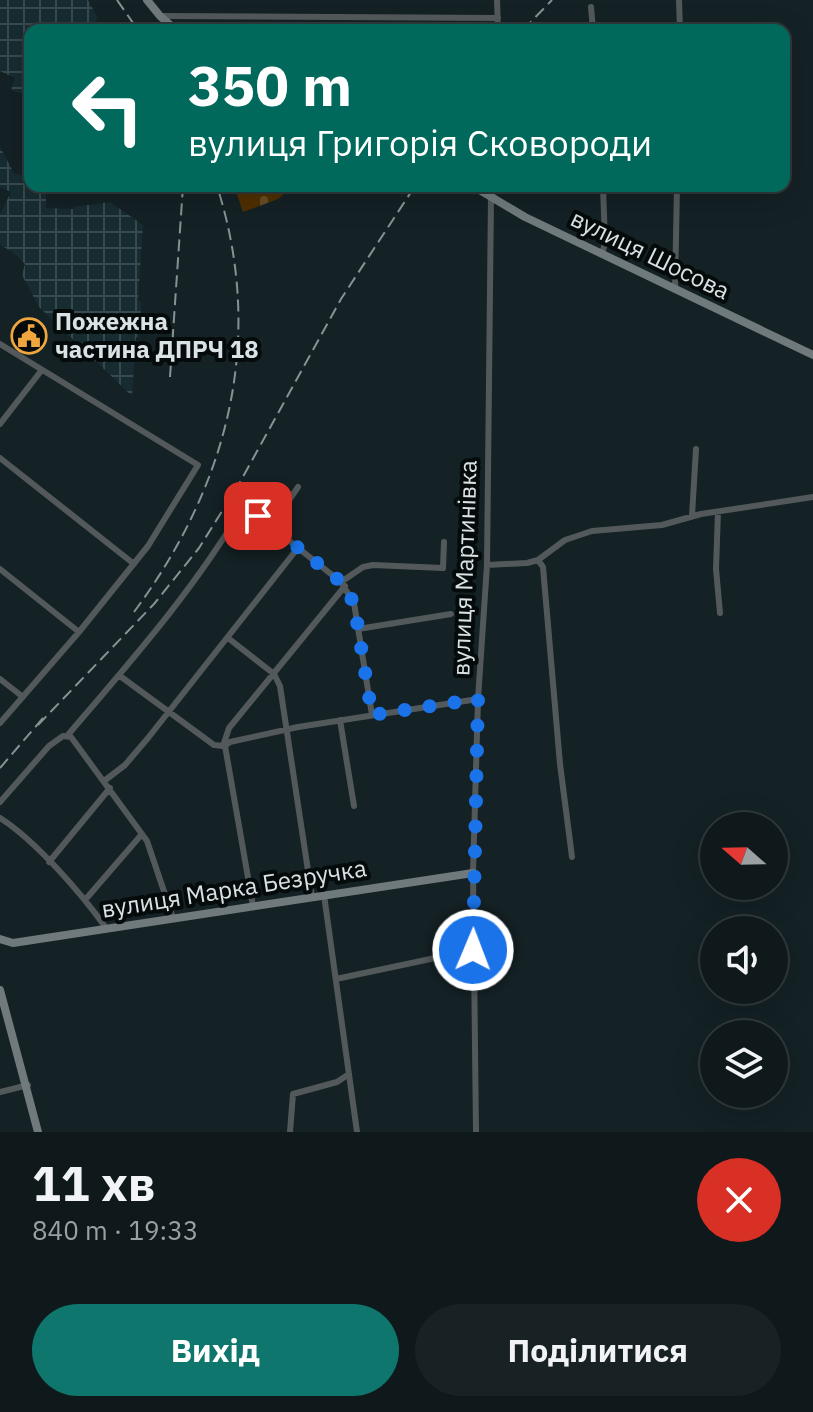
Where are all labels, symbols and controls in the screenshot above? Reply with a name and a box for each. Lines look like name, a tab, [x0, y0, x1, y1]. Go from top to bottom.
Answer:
text: 350 m	[188, 49, 352, 121]
icon: left	[56, 56, 160, 160]
text: вулиця Григорія Сковороди	[188, 119, 652, 166]
street label: вулиця Шосова	[566, 202, 735, 307]
place label: Пожежна частина ДПРЧ 18	[55, 305, 259, 365]
public building icon: Пожежна частина ДПРЧ 18	[10, 317, 48, 355]
street label: вулиця Мартинівка	[444, 459, 484, 676]
pin	[224, 482, 292, 550]
icon: arrive	[236, 494, 280, 538]
north arrow	[700, 812, 788, 900]
map controls	[700, 812, 788, 1108]
street label: вулиця Марка Безручка	[99, 851, 369, 925]
position arrow	[431, 908, 515, 992]
button: sound	[700, 916, 788, 1004]
button: layers	[700, 1020, 788, 1108]
text: 11 хв	[32, 1152, 155, 1214]
button: close	[697, 1158, 781, 1242]
text: 840 m · 19:33	[32, 1213, 198, 1247]
button: Вихід	[32, 1304, 399, 1396]
button: Поділитися	[415, 1304, 781, 1396]

